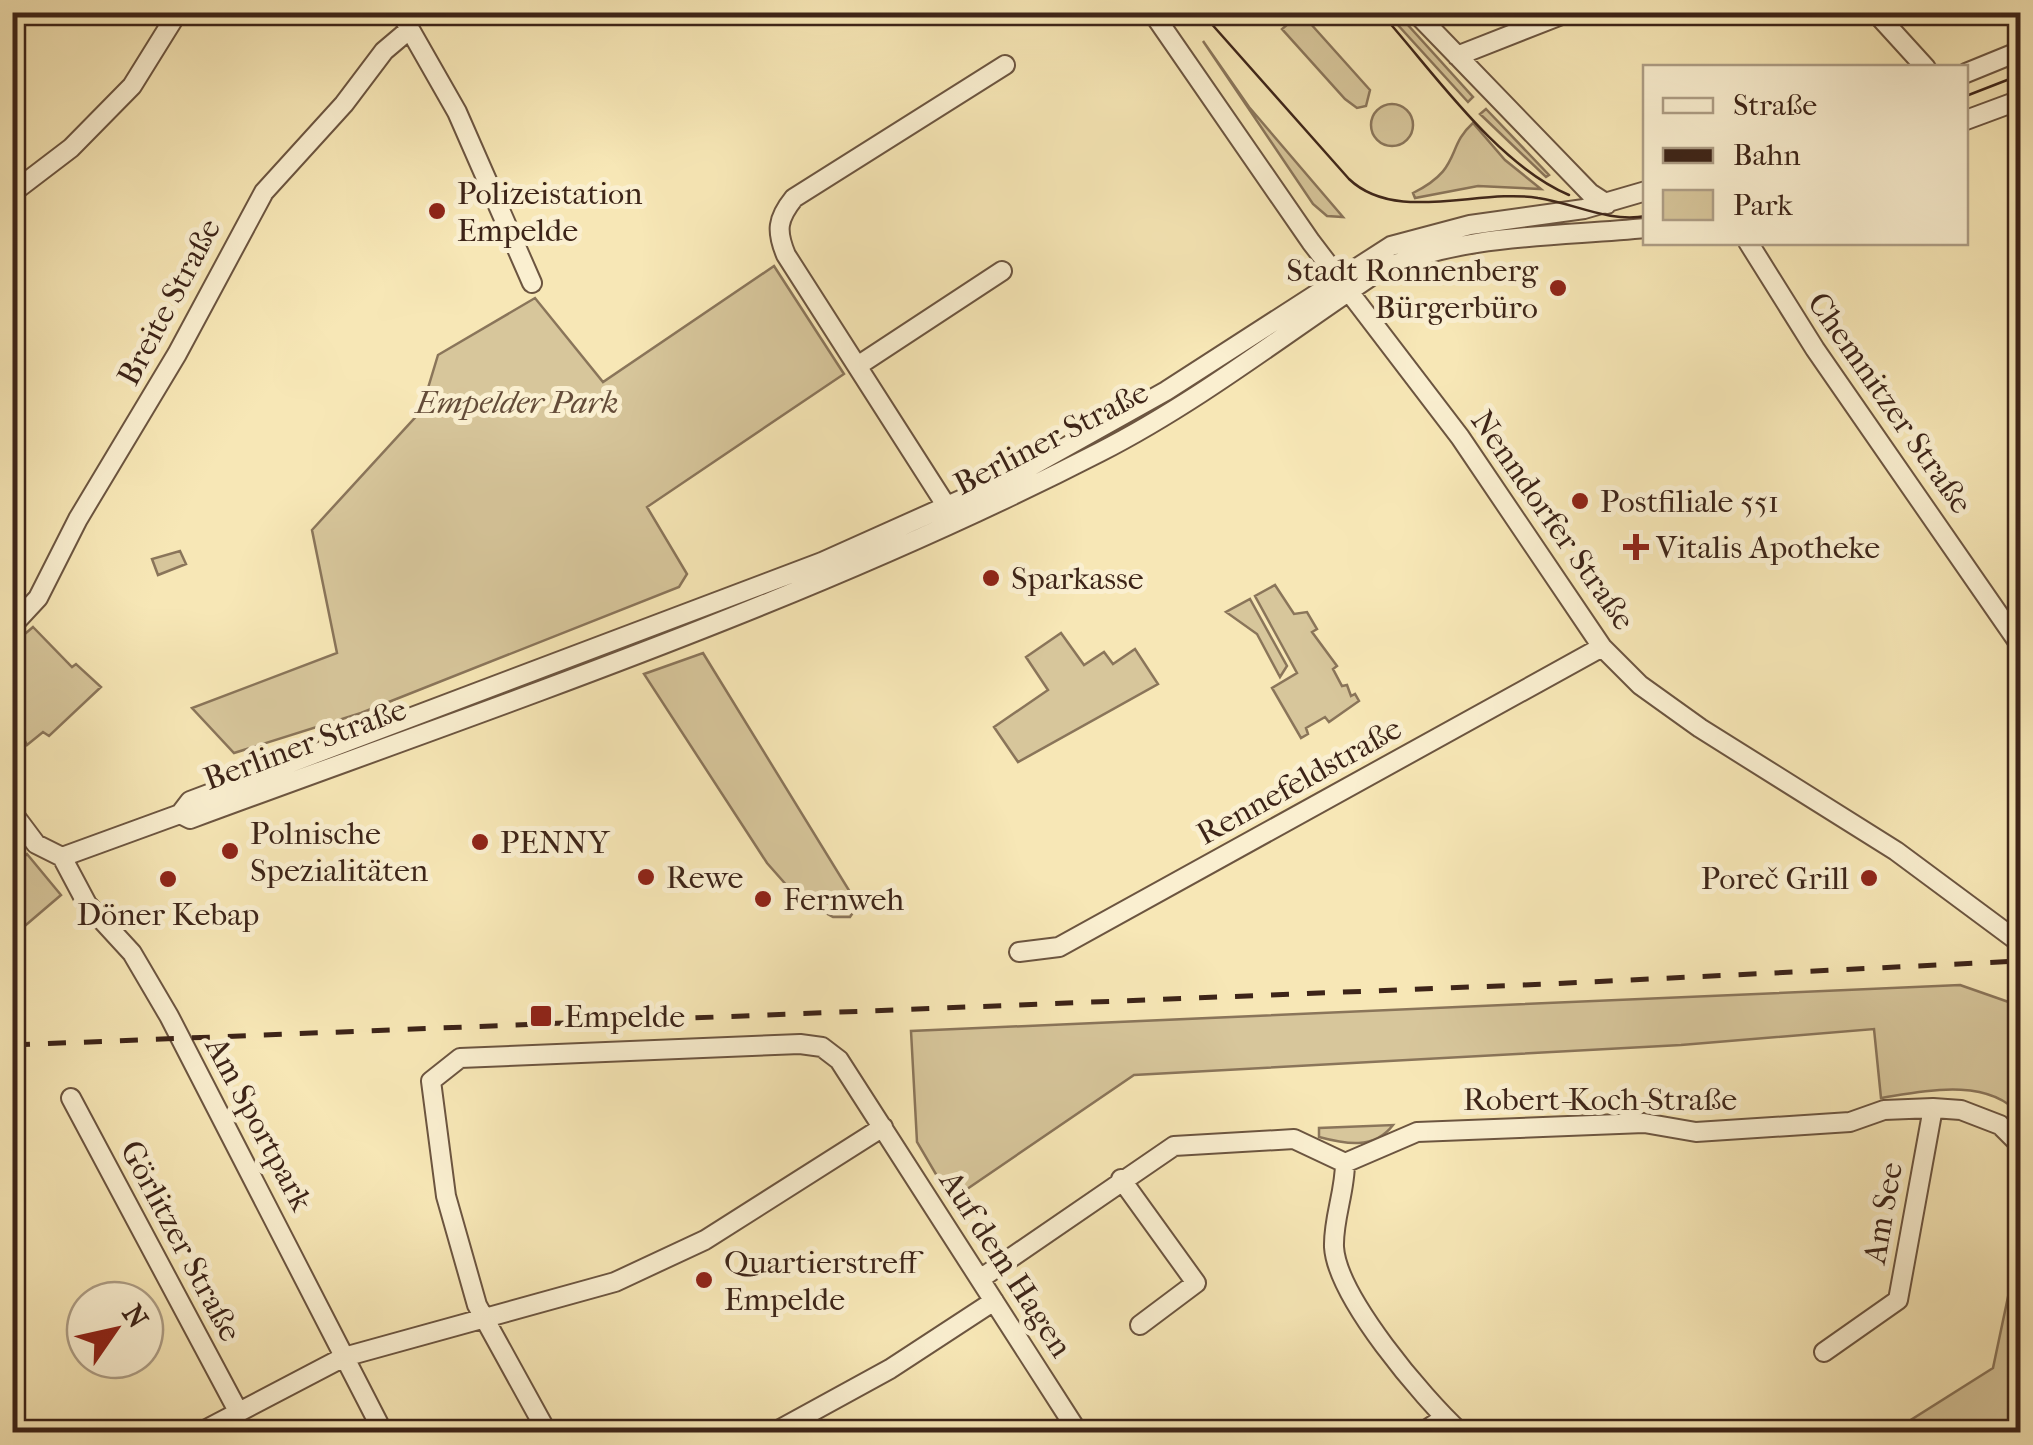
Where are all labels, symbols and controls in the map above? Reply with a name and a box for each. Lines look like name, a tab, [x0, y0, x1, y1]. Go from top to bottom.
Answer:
legend	[1643, 65, 1968, 245]
text: Straße	[1733, 88, 1817, 123]
text: Bahn	[1733, 138, 1801, 173]
place label: Polizeistation Empelde	[457, 175, 643, 249]
text: Park	[1733, 188, 1793, 223]
marker: Polizeistation Empelde	[426, 200, 448, 222]
street label: Breite Straße	[110, 212, 228, 392]
place label: Stadt Ronnenberg Bürgerbüro	[1286, 252, 1539, 326]
marker: Stadt Ronnenberg Bürgerbüro	[1547, 277, 1569, 299]
street label: Chemnitzer Straße	[1800, 285, 1980, 521]
street label: Berliner Straße	[948, 373, 1154, 503]
park label: Empelder Park	[413, 384, 619, 421]
street label: Nenndorfer Straße	[1463, 403, 1643, 637]
place label: Postfiliale 551	[1600, 483, 1779, 520]
marker: Postfiliale 551	[1569, 490, 1591, 512]
place label: Vitalis Apotheke	[1655, 529, 1880, 566]
marker: Vitalis Apotheke	[1625, 536, 1647, 558]
place label: Sparkasse	[1011, 560, 1144, 597]
marker: Sparkasse	[980, 567, 1002, 589]
street label: Berliner Straße	[199, 690, 411, 798]
street label: Rennefeldstraße	[1190, 709, 1408, 853]
place label: Polnische Spezialitäten	[250, 815, 429, 889]
place label: PENNY	[500, 824, 611, 861]
marker: PENNY	[469, 831, 491, 853]
marker: Polnische Spezialitäten	[219, 840, 241, 862]
place label: Rewe	[666, 859, 744, 896]
place label: Poreč Grill	[1701, 860, 1849, 897]
marker: Rewe	[635, 866, 657, 888]
marker: Poreč Grill	[1858, 867, 1880, 889]
marker: Döner Kebap	[157, 868, 179, 890]
place label: Fernweh	[783, 881, 904, 918]
marker: Fernweh	[752, 888, 774, 910]
place label: Döner Kebap	[77, 896, 259, 933]
place label: Empelde	[564, 998, 685, 1035]
marker: Empelde	[528, 1003, 554, 1029]
street label: Am Sportpark	[197, 1029, 320, 1218]
street label: Robert-Koch-Straße	[1463, 1081, 1737, 1118]
street label: Görlitzer Straße	[113, 1134, 249, 1348]
street label: Am See	[1856, 1159, 1910, 1269]
street label: Auf dem Hagen	[931, 1162, 1080, 1364]
place label: Quartierstreff Empelde	[724, 1244, 924, 1318]
marker: Quartierstreff Empelde	[693, 1269, 715, 1291]
north arrow	[65, 1280, 165, 1380]
text: N	[116, 1298, 155, 1335]

